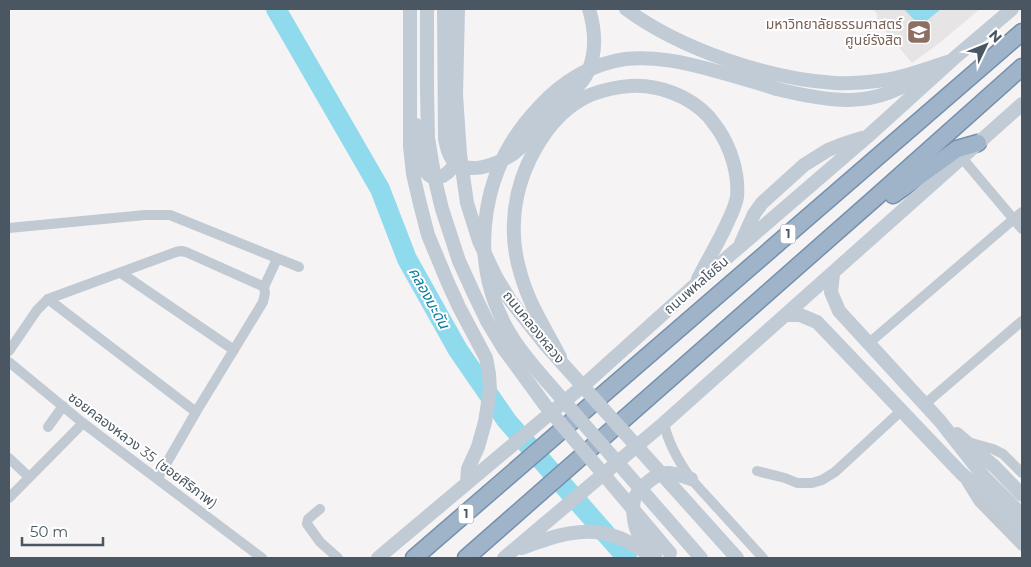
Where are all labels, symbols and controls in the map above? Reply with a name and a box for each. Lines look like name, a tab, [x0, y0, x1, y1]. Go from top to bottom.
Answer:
place label: มหาวิทยาลัยธรรมศาสตร์ ศูนย์รังสิต	[766, 15, 903, 49]
school or university icon: มหาวิทยาลัยธรรมศาสตร์ ศูนย์รังสิต	[906, 19, 932, 45]
north arrow	[961, 20, 1011, 70]
text: N	[985, 26, 1006, 46]
road number: 1	[780, 224, 796, 243]
street label: ถนนพหลโยธิน	[660, 252, 732, 318]
water label: คลองมะดัน	[405, 264, 454, 332]
street label: ถนนคลองหลวง	[499, 287, 569, 367]
street label: ซอยคลองหลวง 35 (ซอยศิริภาพ)	[65, 388, 221, 512]
road number: 1	[458, 504, 474, 524]
scale bar	[22, 514, 104, 546]
text: 50 m	[30, 522, 68, 541]

